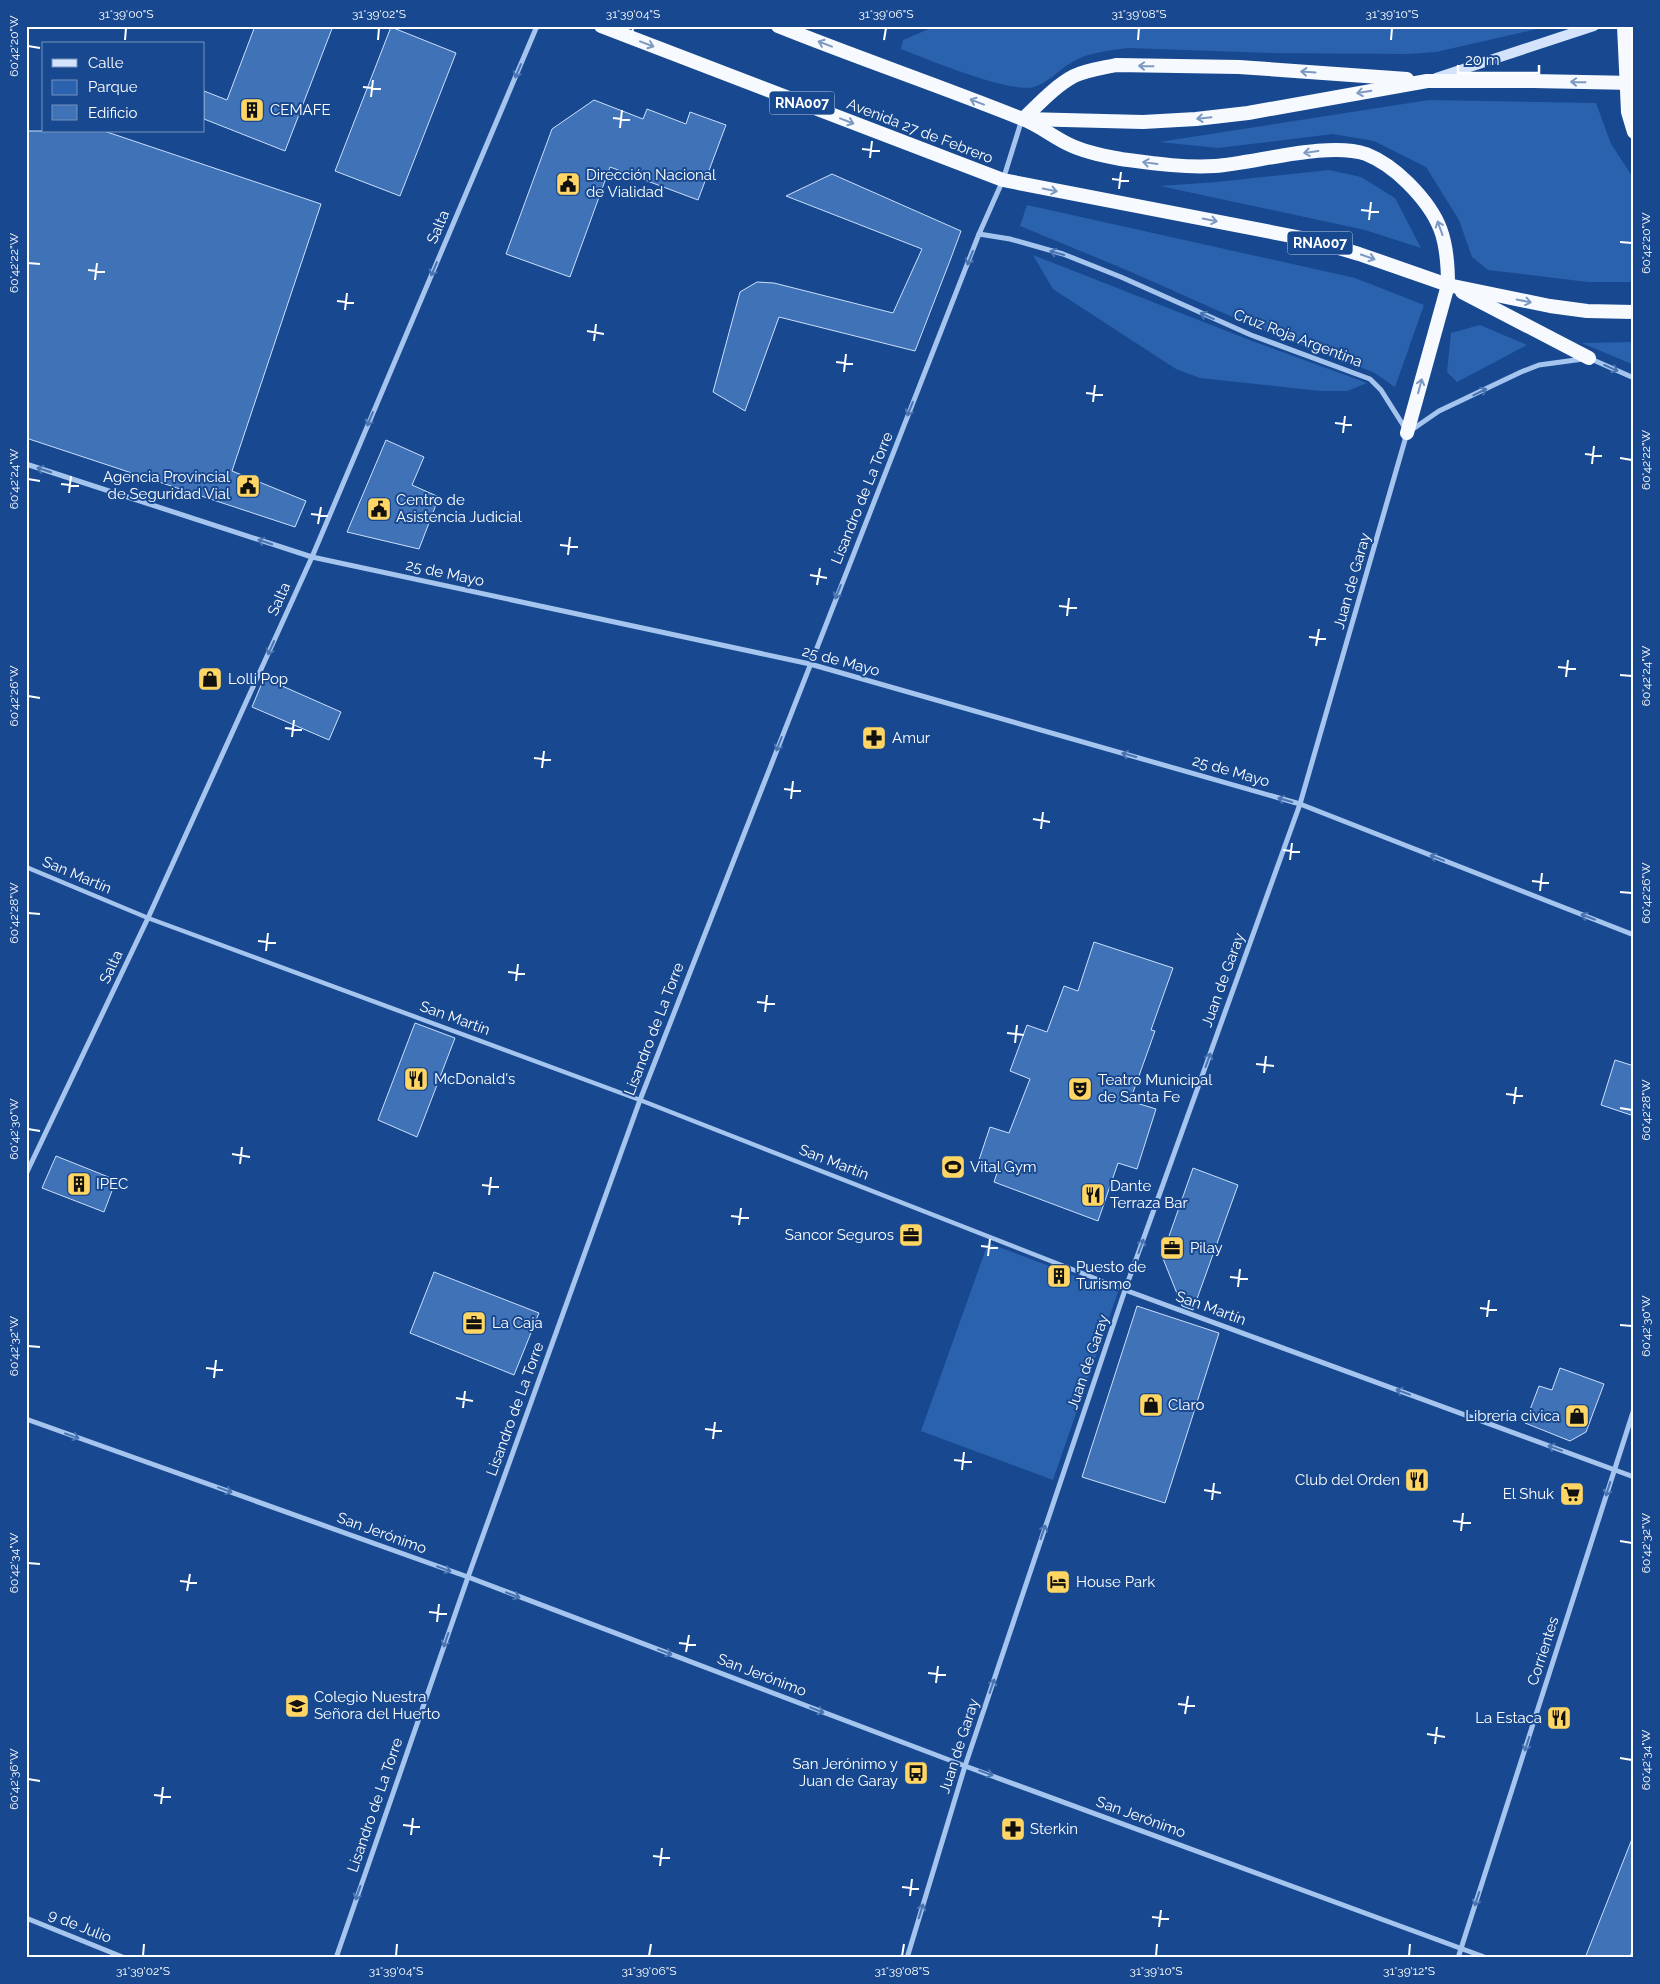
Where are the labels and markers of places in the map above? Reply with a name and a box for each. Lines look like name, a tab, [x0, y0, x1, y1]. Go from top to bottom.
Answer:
building icon: CEMAFE	[239, 97, 265, 123]
place label: CEMAFE	[270, 101, 331, 119]
place label: Dirección Nacional de Vialidad	[586, 166, 717, 201]
public building icon: Dirección Nacional de Vialidad	[555, 171, 581, 197]
place label: Agencia Provincial de Seguridad Vial	[103, 468, 231, 503]
public building icon: Agencia Provincial de Seguridad Vial	[235, 473, 261, 499]
place label: Centro de Asistencia Judicial	[396, 491, 523, 526]
public building icon: Centro de Asistencia Judicial	[366, 496, 392, 522]
shop icon: Lolli Pop	[197, 666, 223, 692]
place label: Lolli Pop	[228, 670, 288, 688]
pharmacy icon: Amur	[861, 725, 887, 751]
place label: Amur	[892, 729, 931, 747]
restaurant icon: McDonald's	[403, 1066, 429, 1092]
place label: McDonald's	[434, 1070, 515, 1088]
place label: Teatro Municipal de Santa Fe	[1098, 1071, 1213, 1106]
theatre icon: Teatro Municipal de Santa Fe	[1067, 1076, 1093, 1102]
sports icon: Vital Gym	[940, 1154, 966, 1180]
place label: Vital Gym	[970, 1158, 1037, 1176]
building icon: IPEC	[66, 1171, 92, 1197]
place label: IPEC	[96, 1175, 128, 1193]
place label: Dante Terraza Bar	[1110, 1177, 1188, 1212]
restaurant icon: Dante Terraza Bar	[1080, 1182, 1106, 1208]
office icon: Sancor Seguros	[898, 1222, 924, 1248]
place label: Sancor Seguros	[785, 1226, 894, 1244]
office icon: Pilay	[1159, 1235, 1185, 1261]
place label: Pilay	[1190, 1239, 1223, 1257]
place label: Puesto de Turismo	[1076, 1258, 1146, 1293]
building icon: Puesto de Turismo	[1046, 1263, 1072, 1289]
office icon: La Caja	[461, 1310, 487, 1336]
place label: La Caja	[492, 1314, 543, 1332]
shop icon: Claro	[1138, 1392, 1164, 1418]
place label: Claro	[1168, 1396, 1205, 1414]
shop icon: Librería civica	[1564, 1403, 1590, 1429]
place label: Librería civica	[1465, 1407, 1560, 1425]
restaurant icon: Club del Orden	[1404, 1467, 1430, 1493]
place label: Club del Orden	[1295, 1471, 1400, 1489]
supermarket icon: El Shuk	[1559, 1481, 1585, 1507]
place label: El Shuk	[1503, 1485, 1554, 1503]
hotel icon: House Park	[1045, 1569, 1071, 1595]
place label: House Park	[1076, 1573, 1155, 1591]
place label: Colegio Nuestra Señora del Huerto	[314, 1688, 440, 1723]
school or university icon: Colegio Nuestra Señora del Huerto	[284, 1693, 310, 1719]
restaurant icon: La Estaca	[1546, 1705, 1572, 1731]
place label: La Estaca	[1475, 1709, 1542, 1727]
place label: San Jerónimo y Juan de Garay	[792, 1755, 898, 1790]
bus stop icon: San Jerónimo y Juan de Garay	[903, 1760, 929, 1786]
pharmacy icon: Sterkin	[1000, 1816, 1026, 1842]
place label: Sterkin	[1030, 1820, 1078, 1838]

